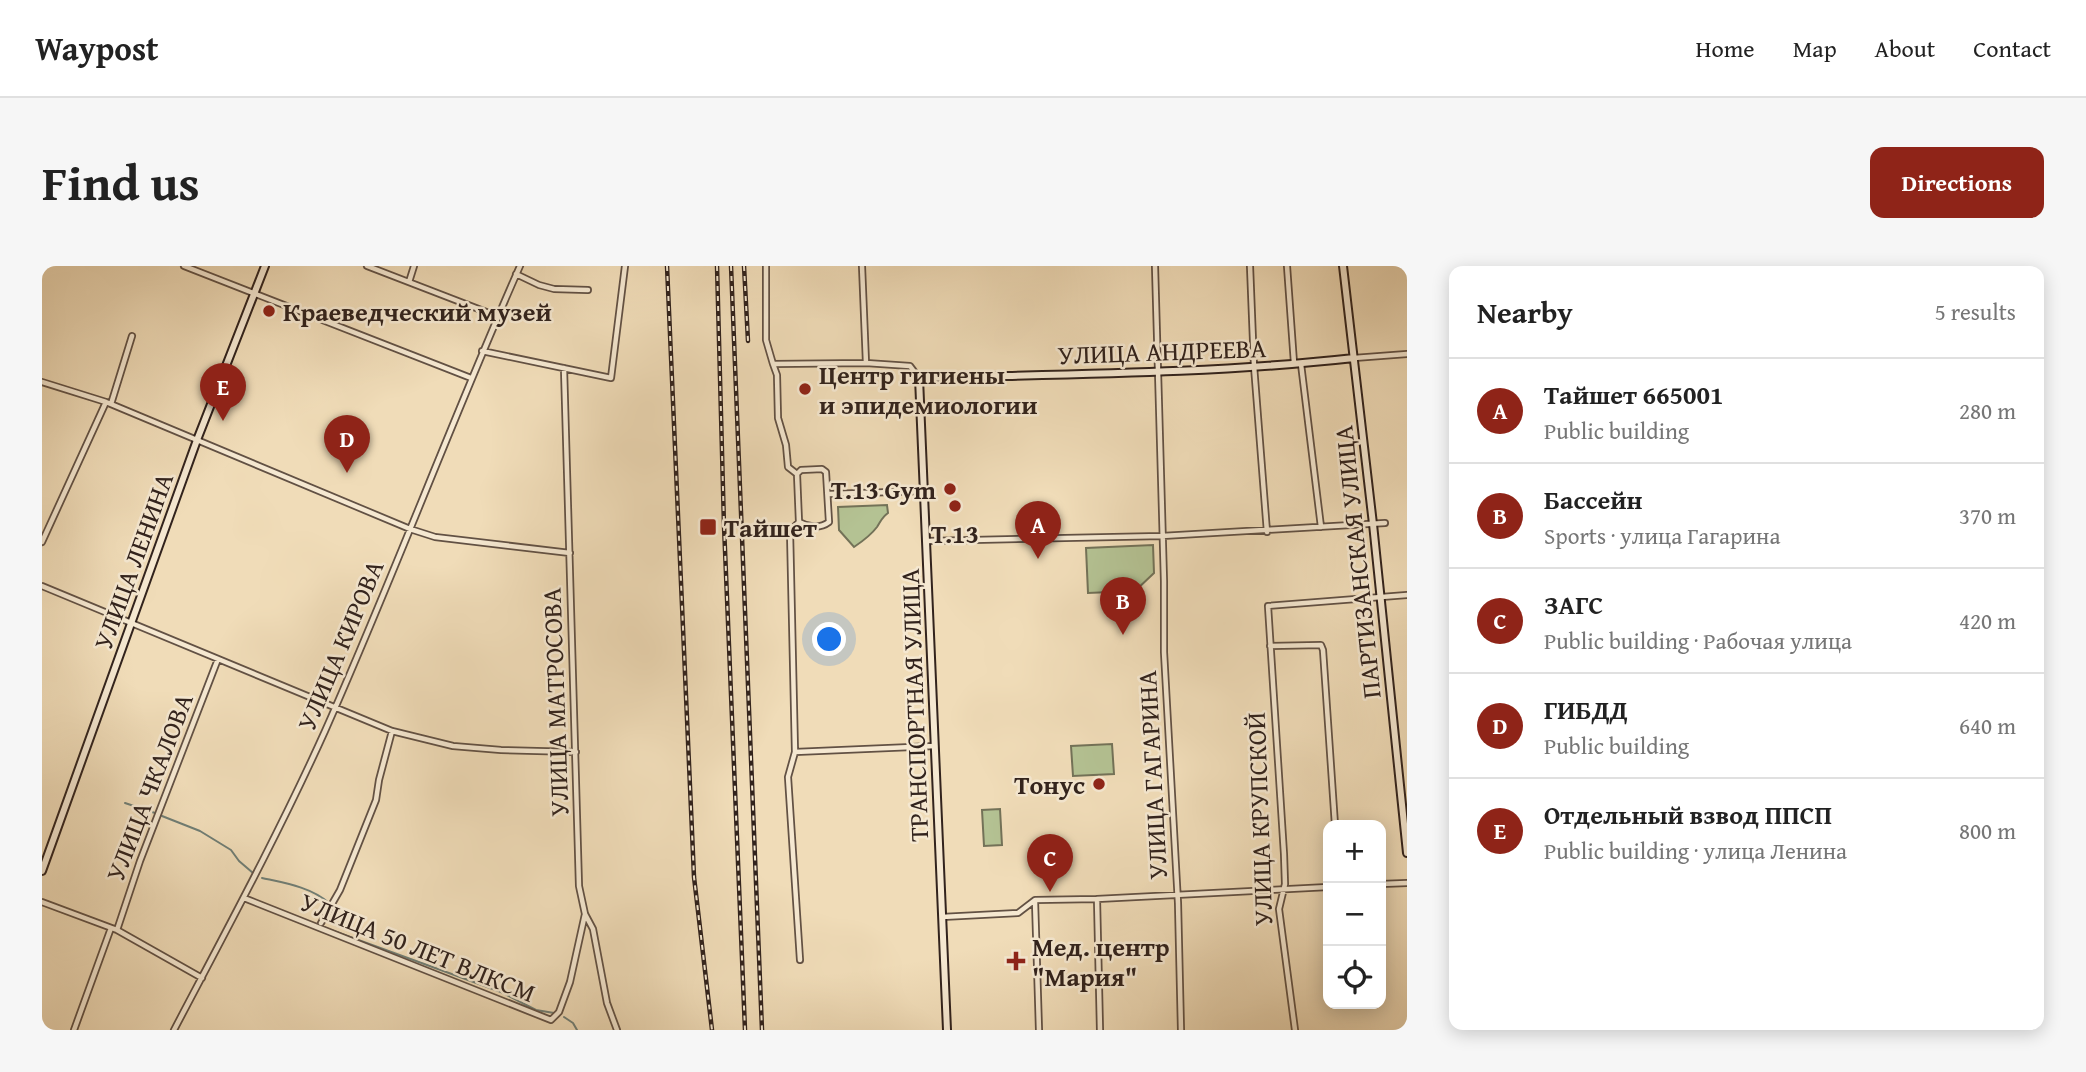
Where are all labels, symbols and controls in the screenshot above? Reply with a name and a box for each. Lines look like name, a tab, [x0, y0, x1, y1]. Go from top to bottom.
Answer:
text: Waypost	[35, 24, 159, 72]
text: Home	[1696, 31, 1755, 66]
text: Map	[1793, 31, 1837, 66]
text: About	[1875, 31, 1935, 66]
text: Contact	[1973, 31, 2051, 66]
text: Find us	[42, 146, 200, 218]
button: Directions	[1870, 147, 2044, 218]
text: Nearby	[1477, 290, 1573, 334]
place label: Краеведческий музей	[283, 292, 552, 331]
text: 5 results	[1935, 295, 2016, 328]
marker: Краеведческий музей	[261, 303, 277, 319]
street label: УЛИЦА АНДРЕЕВА	[1057, 328, 1267, 374]
place label: Центр гигиены и эпидемиологии	[819, 355, 1037, 424]
pin: E	[200, 363, 246, 421]
text: Тайшет 665001	[1544, 375, 1723, 414]
marker: Центр гигиены и эпидемиологии	[797, 381, 813, 397]
text: A	[1493, 394, 1507, 427]
text: 280 m	[1959, 394, 2016, 427]
text: Public building	[1544, 414, 1689, 447]
pin: D	[324, 415, 370, 473]
street label: ПАРТИЗАНСКАЯ УЛИЦА	[1323, 423, 1391, 700]
street label: УЛИЦА ЛЕНИНА	[83, 467, 183, 655]
place label: T.13 Gym	[831, 470, 937, 509]
text: Бассейн	[1544, 480, 1642, 519]
marker: T.13 Gym	[942, 481, 958, 497]
marker: T.13	[947, 498, 963, 514]
text: B	[1493, 499, 1507, 532]
text: 370 m	[1959, 499, 2016, 532]
pin: A	[1015, 501, 1061, 559]
place label: Тайшет	[724, 508, 817, 547]
place label: T.13	[931, 514, 979, 553]
marker: Тайшет	[698, 517, 718, 537]
text: Sports · улица Гагарина	[1544, 519, 1780, 552]
street label: УЛИЦА КИРОВА	[287, 553, 394, 736]
street label: ТРАНСПОРТНАЯ УЛИЦА	[890, 568, 938, 842]
pin: B	[1100, 577, 1146, 635]
text: ЗАГС	[1544, 585, 1603, 624]
street label: УЛИЦА МАТРОСОВА	[532, 587, 578, 817]
text: C	[1493, 604, 1507, 637]
text: 420 m	[1959, 604, 2016, 637]
your location	[812, 622, 846, 656]
text: Public building · Рабочая улица	[1544, 624, 1852, 657]
street label: УЛИЦА ГАГАРИНА	[1127, 669, 1177, 881]
street label: УЛИЦА ЧКАЛОВА	[95, 687, 203, 887]
text: ГИБДД	[1544, 690, 1628, 729]
text: D	[1493, 709, 1507, 742]
text: 640 m	[1959, 709, 2016, 742]
street label: УЛИЦА КРУПСКОЙ	[1236, 711, 1282, 927]
text: Public building	[1544, 729, 1689, 762]
place label: Тонус	[1014, 765, 1085, 804]
marker: Тонус	[1091, 776, 1107, 792]
text: Отдельный взвод ППСП	[1544, 795, 1832, 834]
text: E	[1494, 814, 1506, 847]
text: 800 m	[1959, 814, 2016, 847]
map controls	[1323, 820, 1386, 1009]
button: +	[1323, 820, 1386, 883]
pin: C	[1027, 834, 1073, 892]
text: Public building · улица Ленина	[1544, 834, 1847, 867]
street label: УЛИЦА 50 ЛЕТ ВЛКСМ	[295, 882, 541, 1012]
button: −	[1323, 883, 1386, 946]
place label: Мед. центр "Мария"	[1032, 927, 1170, 996]
button: locate	[1323, 946, 1386, 1009]
marker: Мед. центр "Мария"	[1006, 951, 1026, 971]

